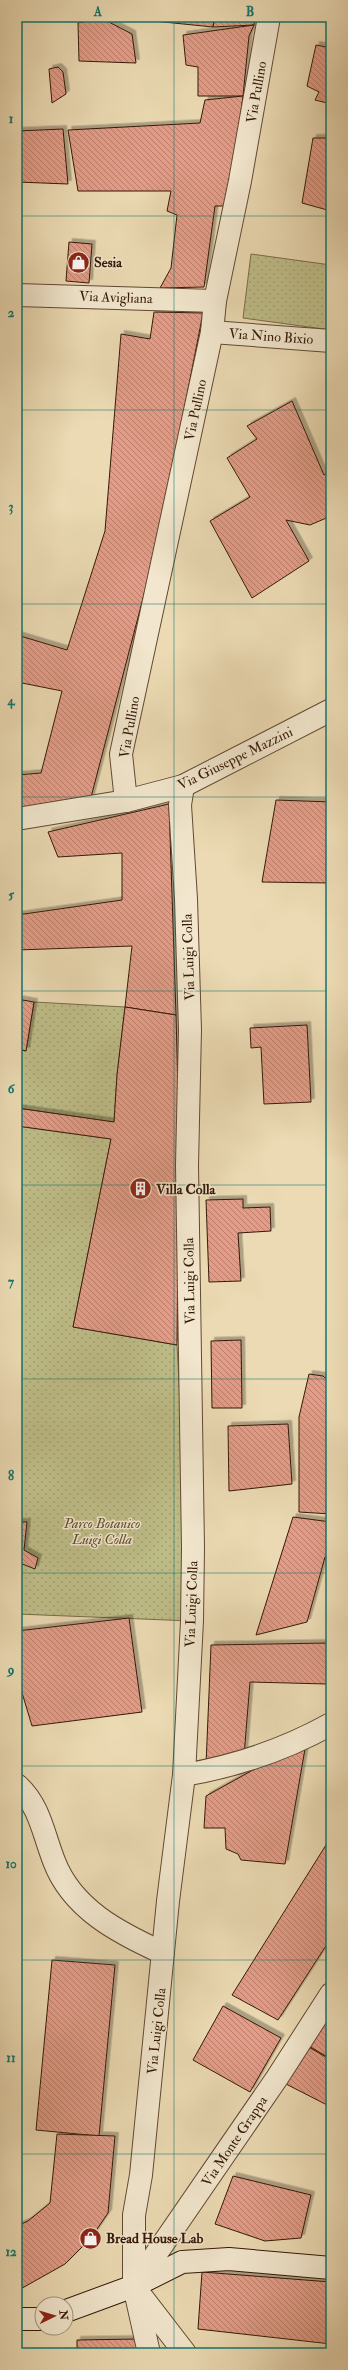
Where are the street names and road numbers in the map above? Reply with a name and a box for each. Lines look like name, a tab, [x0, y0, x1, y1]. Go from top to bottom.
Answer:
street label: Via Pullino	[243, 60, 270, 124]
street label: Via Avigliana	[79, 288, 153, 307]
street label: Via Nino Bixio	[228, 325, 314, 348]
street label: Via Pullino	[181, 378, 210, 442]
street label: Via Pullino	[116, 695, 143, 759]
street label: Via Giuseppe Mazzini	[175, 723, 296, 795]
street label: Via Luigi Colla	[178, 913, 199, 1001]
street label: Via Luigi Colla	[180, 1237, 199, 1325]
street label: Via Luigi Colla	[181, 1560, 202, 1648]
street label: Via Luigi Colla	[144, 1987, 170, 2075]
street label: Via Monte Grappa	[198, 2093, 272, 2190]

